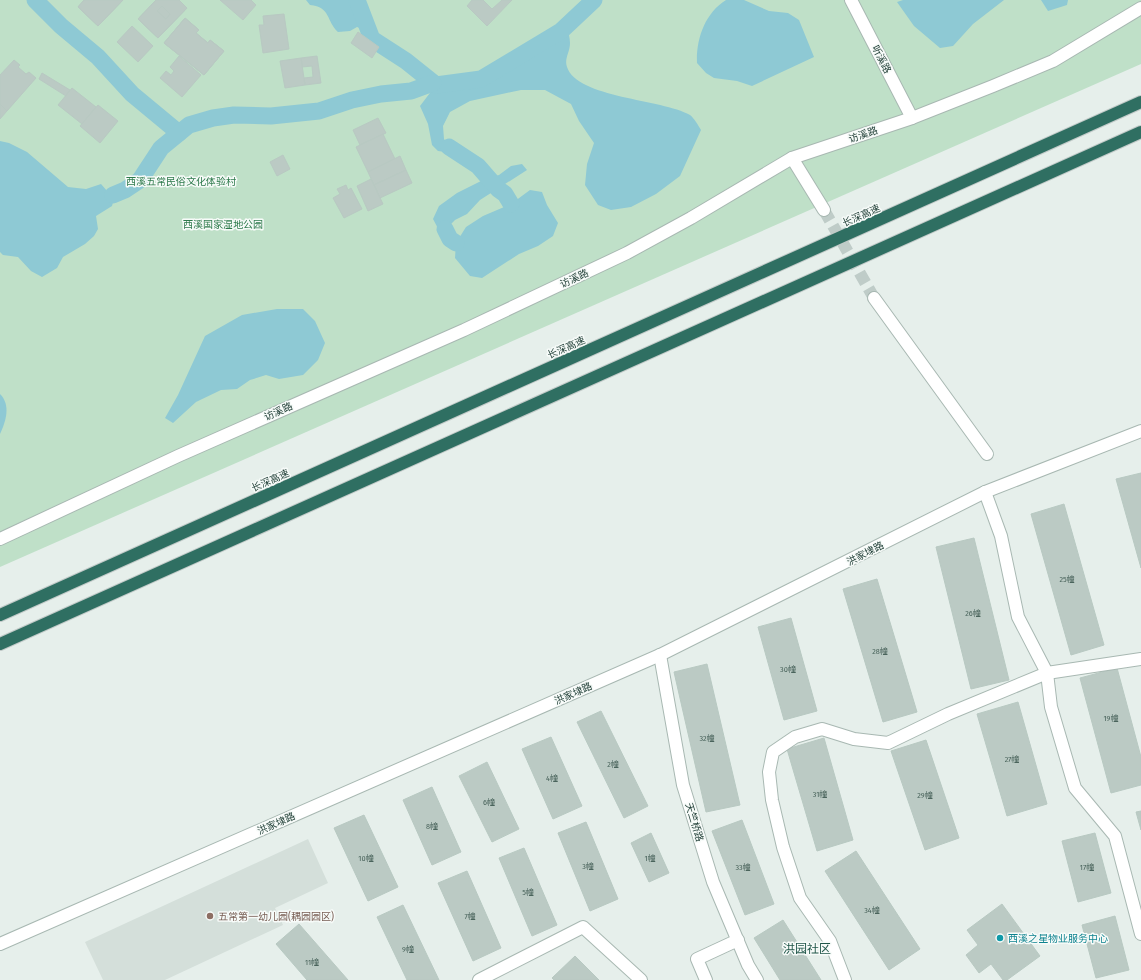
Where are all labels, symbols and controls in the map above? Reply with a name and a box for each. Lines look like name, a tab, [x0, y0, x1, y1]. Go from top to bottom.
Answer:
street label: 听溪路	[869, 43, 893, 76]
street label: 访溪路	[847, 124, 879, 146]
park label: 西溪五常民俗文化体验村	[126, 176, 236, 188]
street label: 长深高速	[841, 202, 882, 230]
park label: 西溪国家湿地公园	[183, 219, 263, 231]
street label: 访溪路	[558, 267, 591, 291]
street label: 长深高速	[546, 334, 587, 362]
street label: 访溪路	[262, 400, 295, 423]
street label: 长深高速	[250, 467, 291, 495]
street label: 洪家埭路	[845, 539, 886, 568]
house number: 25幢	[1059, 574, 1075, 584]
house number: 26幢	[965, 608, 981, 618]
house number: 28幢	[872, 646, 888, 656]
house number: 30幢	[780, 664, 796, 674]
street label: 洪家埭路	[553, 680, 594, 708]
house number: 19幢	[1103, 713, 1119, 723]
house number: 32幢	[699, 733, 715, 743]
house number: 27幢	[1005, 754, 1019, 764]
house number: 2幢	[607, 759, 619, 769]
house number: 4幢	[546, 773, 558, 783]
house number: 31幢	[813, 789, 827, 799]
house number: 29幢	[917, 790, 933, 800]
house number: 6幢	[483, 797, 495, 807]
street label: 天竺桥路	[682, 801, 706, 843]
street label: 洪家埭路	[256, 810, 297, 838]
house number: 8幢	[426, 821, 438, 831]
house number: 10幢	[358, 853, 374, 863]
house number: 1幢	[644, 853, 656, 863]
house number: 3幢	[582, 861, 594, 871]
house number: 33幢	[735, 862, 751, 872]
house number: 17幢	[1080, 862, 1094, 872]
house number: 5幢	[522, 887, 534, 897]
house number: 34幢	[864, 905, 880, 915]
place label: 五常第一幼儿园(耦园园区)	[218, 910, 334, 923]
marker: 五常第一幼儿园(耦园园区)	[205, 911, 215, 921]
house number: 7幢	[464, 911, 476, 921]
marker: 西溪之星物业服务中心	[995, 933, 1005, 943]
place label: 西溪之星物业服务中心	[1008, 933, 1108, 945]
district label: 洪园社区	[783, 942, 831, 956]
house number: 9幢	[402, 944, 414, 954]
house number: 11幢	[305, 957, 319, 967]

